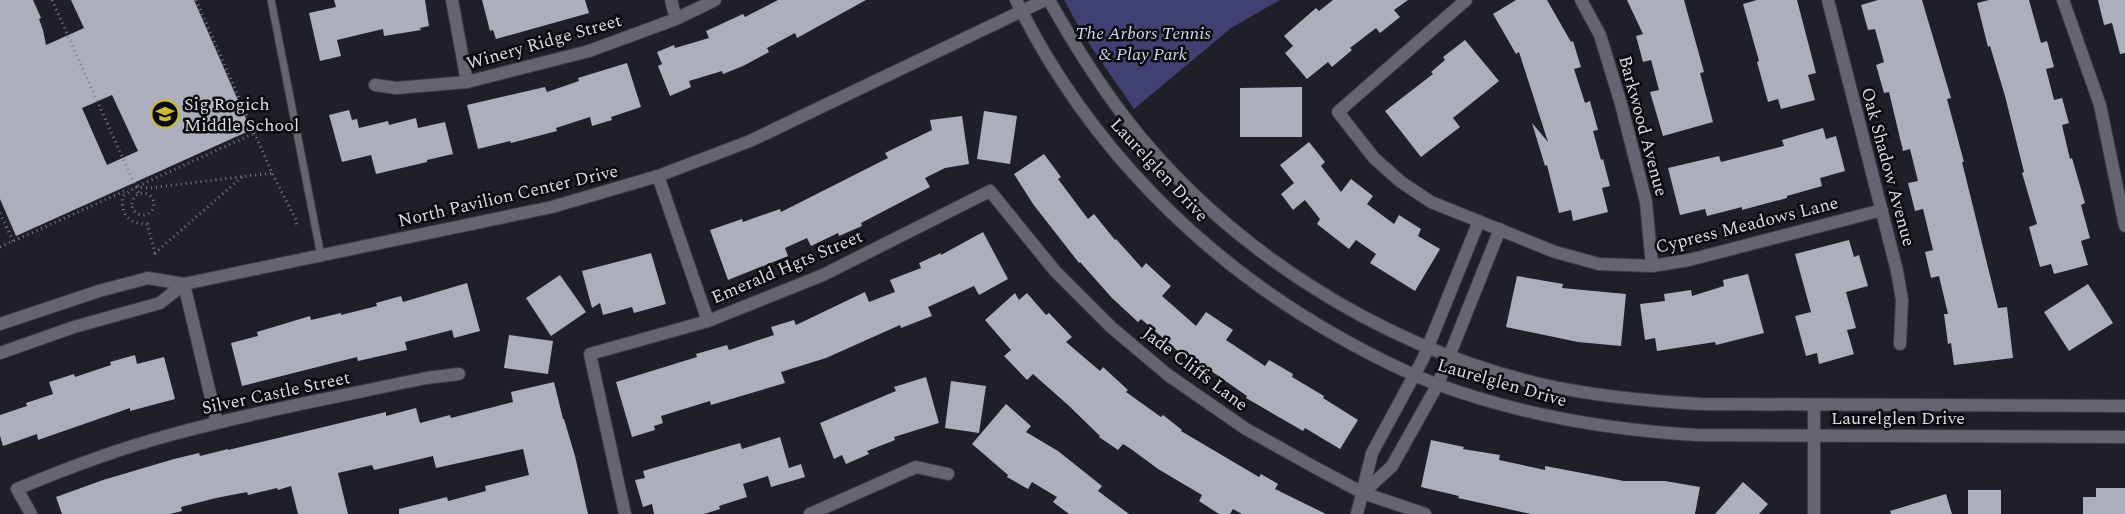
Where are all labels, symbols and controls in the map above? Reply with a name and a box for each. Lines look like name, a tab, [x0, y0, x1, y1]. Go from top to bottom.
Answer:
street label: Winery Ridge Street	[463, 7, 625, 77]
park label: The Arbors Tennis & Play Park	[1075, 20, 1211, 68]
street label: Barkwood Avenue	[1611, 52, 1675, 200]
street label: Oak Shadow Avenue	[1854, 84, 1922, 250]
place label: Sig Rogich Middle School	[184, 91, 299, 139]
school or university icon: Sig Rogich Middle School	[150, 99, 180, 129]
street label: Laurelglen Drive	[1103, 112, 1215, 228]
street label: North Pavilion Center Drive	[395, 157, 621, 235]
street label: Cypress Meadows Lane	[1653, 189, 1841, 261]
street label: Emerald Hgts Street	[707, 223, 867, 311]
street label: Jade Cliffs Lane	[1136, 320, 1254, 418]
street label: Laurelglen Drive	[1434, 352, 1570, 414]
street label: Silver Castle Street	[199, 364, 353, 422]
street label: Laurelglen Drive	[1831, 405, 1965, 432]

